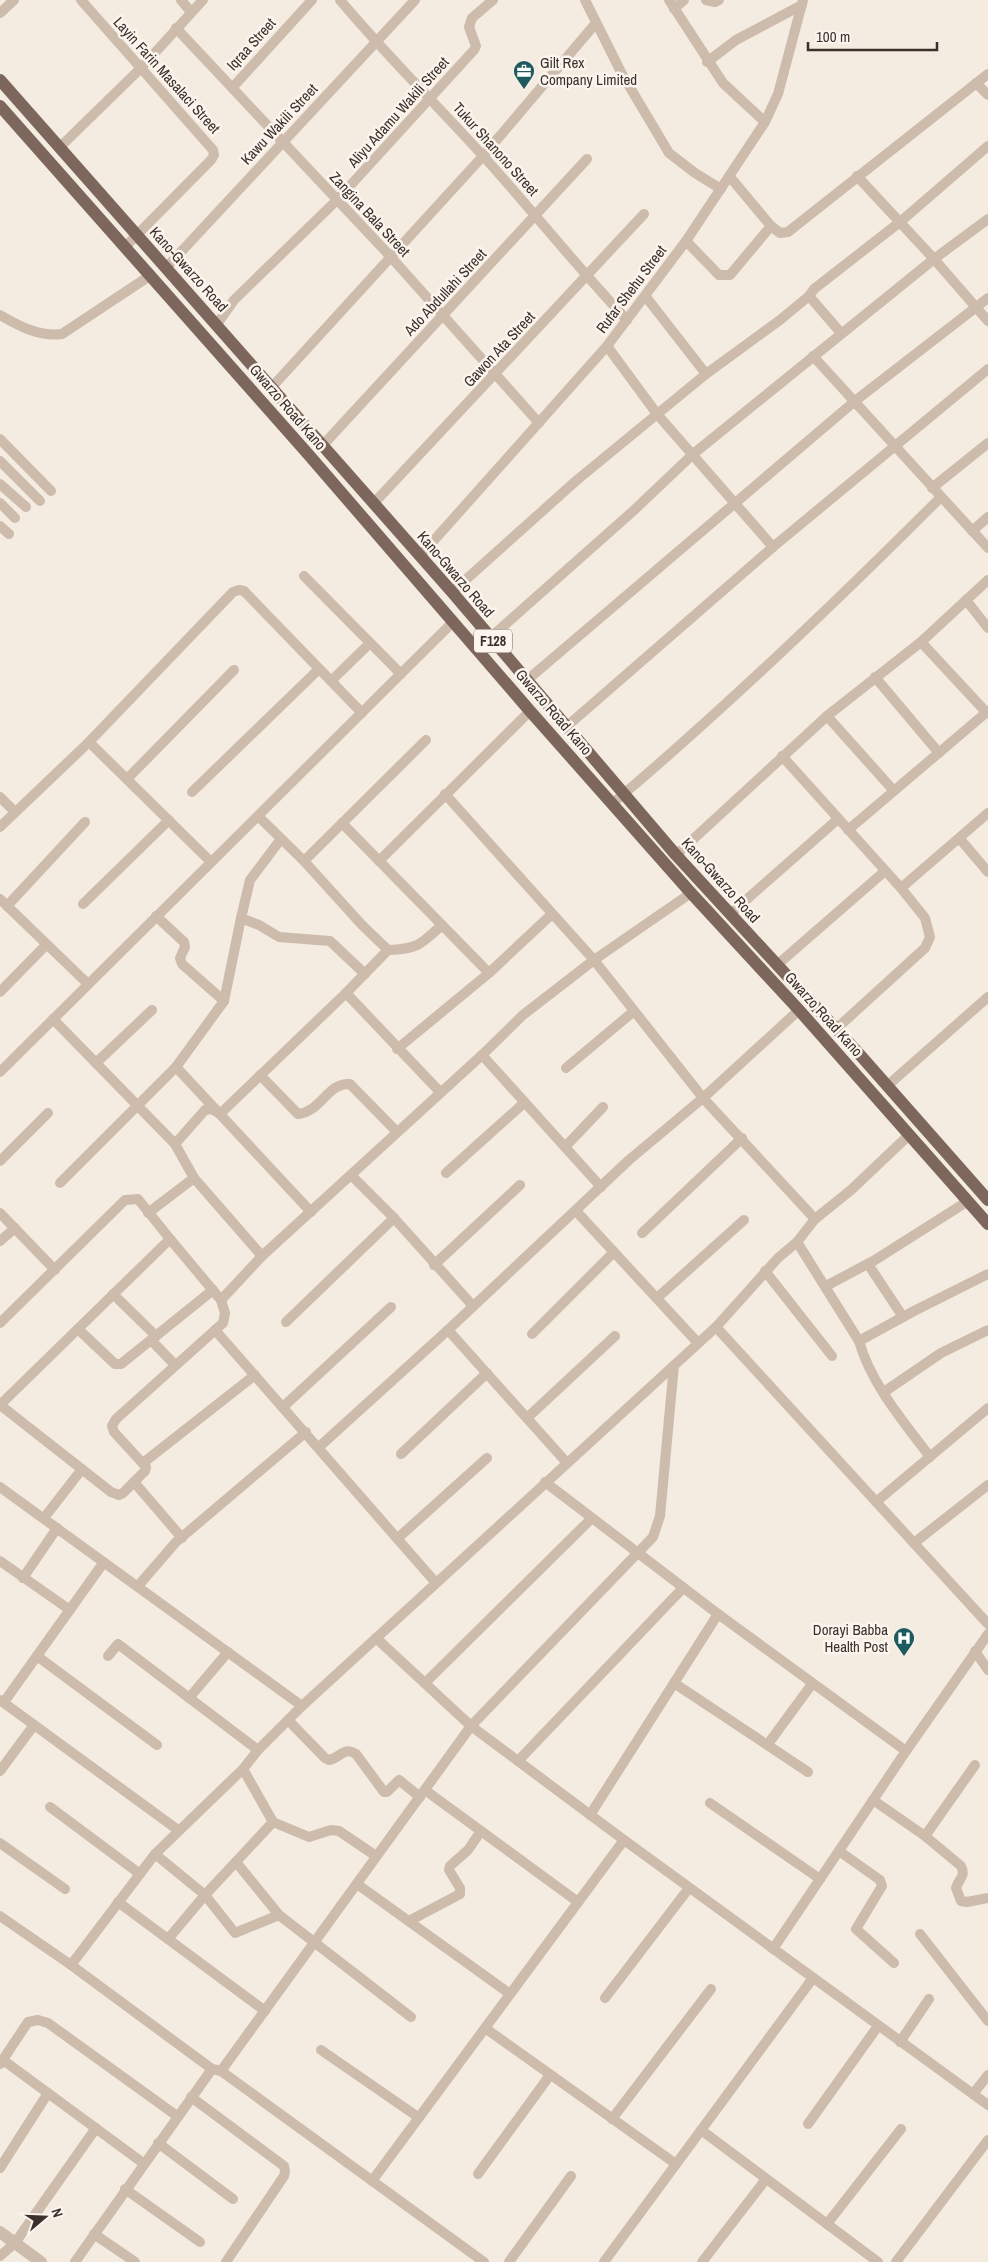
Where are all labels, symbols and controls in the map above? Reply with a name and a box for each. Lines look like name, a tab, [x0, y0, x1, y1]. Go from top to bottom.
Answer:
street label: Layin Farin Masalaci Street	[109, 12, 226, 138]
street label: Iqraa Street	[222, 13, 281, 75]
scale bar	[808, 20, 937, 52]
text: 100 m	[816, 26, 850, 47]
street label: Aliyu Adamu Wakili Street	[342, 52, 454, 173]
place label: Gilt Rex Company Limited	[540, 52, 637, 90]
office icon: Gilt Rex Company Limited	[512, 59, 536, 90]
street label: Kawu Wakili Street	[236, 78, 323, 169]
street label: Tukur Shanono Street	[448, 98, 544, 201]
street label: Zangina Bala Street	[325, 167, 415, 262]
street label: Kano-Gwarzo Road	[145, 222, 233, 316]
street label: Rufar Shehu Street	[591, 240, 671, 337]
street label: Ado Abdullahi Street	[398, 243, 491, 341]
street label: Gawon Ata Street	[458, 306, 540, 391]
street label: Gwarzo Road Kano	[245, 360, 331, 455]
street label: Kano-Gwarzo Road	[413, 526, 499, 622]
road number: F128	[474, 630, 512, 652]
street label: Gwarzo Road Kano	[511, 665, 597, 760]
street label: Kano-Gwarzo Road	[677, 833, 765, 927]
street label: Gwarzo Road Kano	[780, 967, 868, 1061]
place label: Dorayi Babba Health Post	[813, 1619, 889, 1657]
hospital icon: Dorayi Babba Health Post	[892, 1626, 916, 1657]
north arrow	[20, 2192, 70, 2242]
text: N	[47, 2206, 67, 2220]

